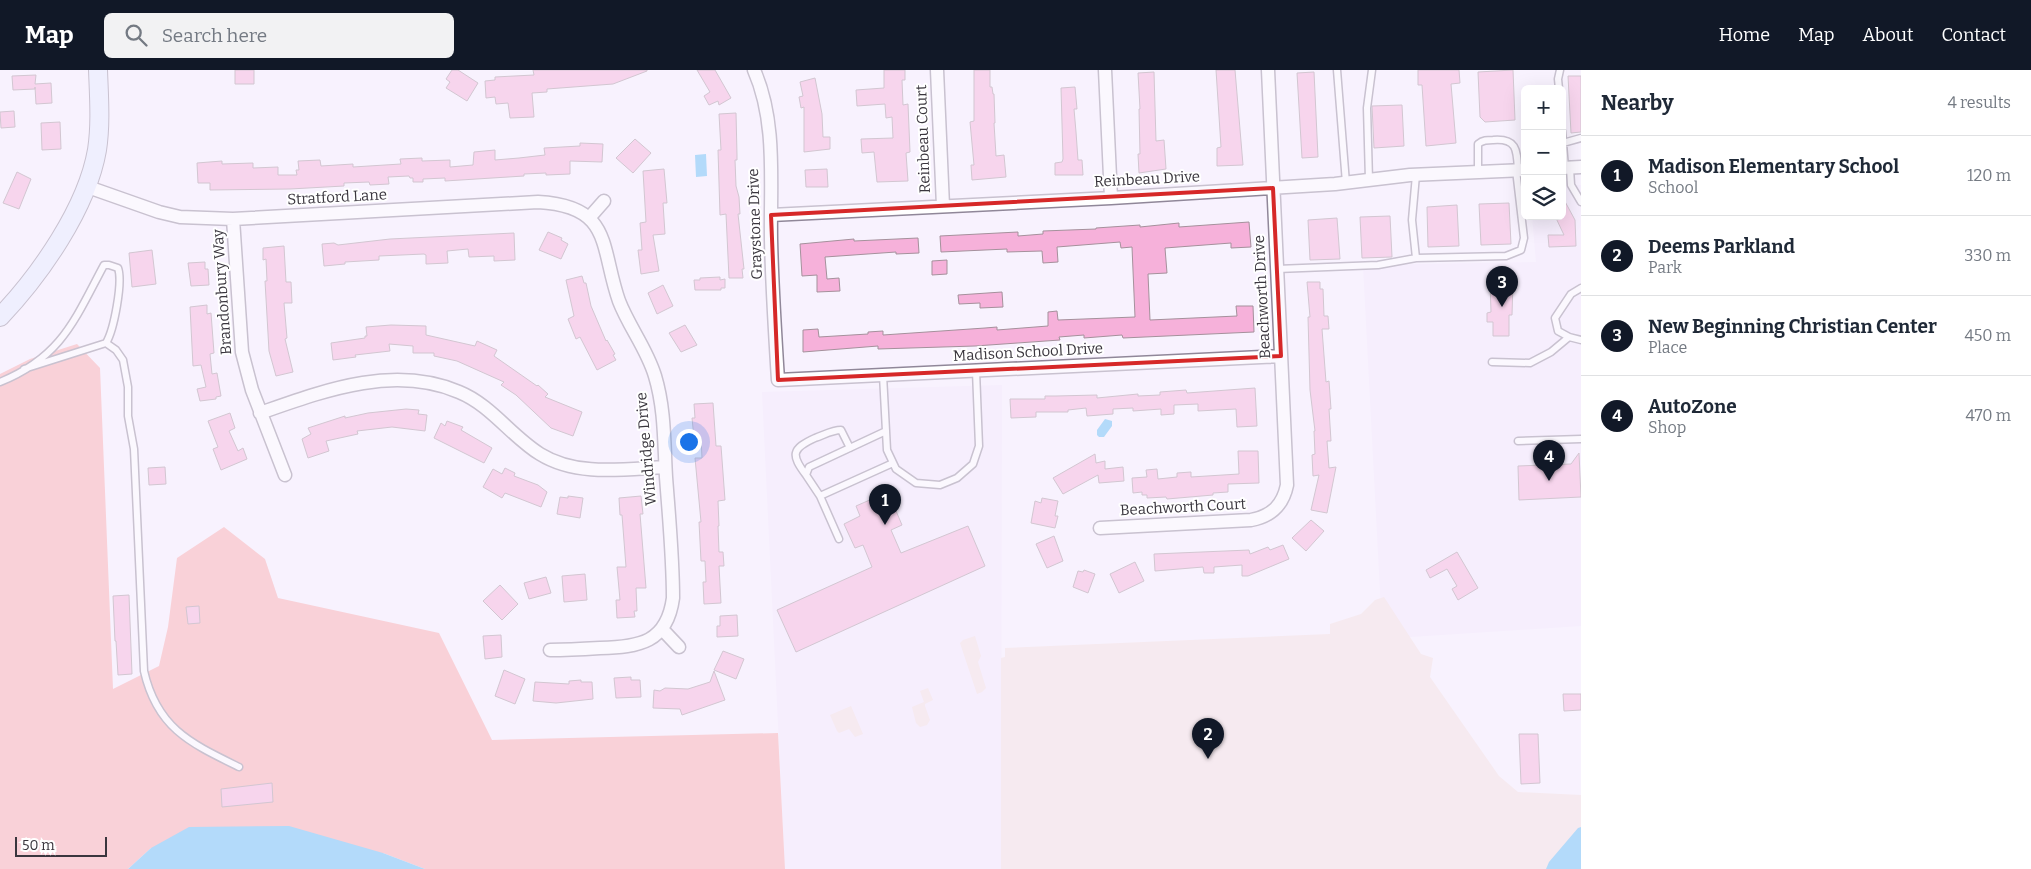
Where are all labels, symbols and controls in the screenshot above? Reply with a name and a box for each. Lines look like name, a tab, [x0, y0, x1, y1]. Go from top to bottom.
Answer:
search box	[104, 13, 454, 58]
text: Map	[25, 21, 74, 49]
icon: search	[122, 21, 150, 49]
text: Search here	[162, 24, 267, 47]
text: Home	[1719, 24, 1770, 46]
text: Map	[1798, 24, 1834, 46]
text: About	[1862, 24, 1913, 46]
text: Contact	[1941, 24, 2006, 46]
street label: Reinbeau Court	[912, 84, 934, 193]
map controls	[1521, 85, 1566, 220]
button: +	[1521, 85, 1566, 130]
text: Nearby	[1601, 90, 1674, 116]
text: 4 results	[1948, 93, 2011, 112]
button: −	[1521, 130, 1566, 175]
text: Madison Elementary School	[1648, 155, 1899, 178]
text: 1	[1614, 166, 1620, 185]
text: 120 m	[1967, 166, 2011, 185]
street label: Reinbeau Drive	[1094, 167, 1200, 191]
street label: Graystone Drive	[744, 168, 766, 280]
button: layers	[1521, 175, 1566, 220]
text: School	[1648, 178, 1698, 197]
street label: Stratford Lane	[287, 185, 387, 209]
street label: Brandonbury Way	[209, 229, 235, 355]
street label: Beachworth Drive	[1250, 235, 1274, 359]
text: Deems Parkland	[1648, 235, 1795, 258]
text: 2	[1612, 246, 1622, 265]
text: 330 m	[1964, 246, 2011, 265]
text: Park	[1648, 258, 1682, 277]
pin: 3	[1486, 266, 1518, 307]
text: New Beginning Christian Center	[1648, 315, 1937, 338]
text: 3	[1612, 326, 1622, 345]
text: 450 m	[1964, 326, 2011, 345]
text: Place	[1648, 338, 1687, 357]
street label: Madison School Drive	[953, 339, 1103, 365]
street label: Windridge Drive	[632, 392, 660, 506]
text: AutoZone	[1648, 395, 1737, 418]
text: 4	[1612, 406, 1622, 425]
text: 470 m	[1965, 406, 2011, 425]
text: Shop	[1648, 418, 1686, 437]
your location	[676, 429, 702, 455]
pin: 4	[1533, 440, 1565, 481]
pin: 1	[869, 484, 901, 525]
street label: Beachworth Court	[1120, 495, 1247, 519]
pin: 2	[1192, 718, 1224, 759]
scale bar	[15, 834, 108, 857]
text: 50 m	[22, 837, 55, 854]

